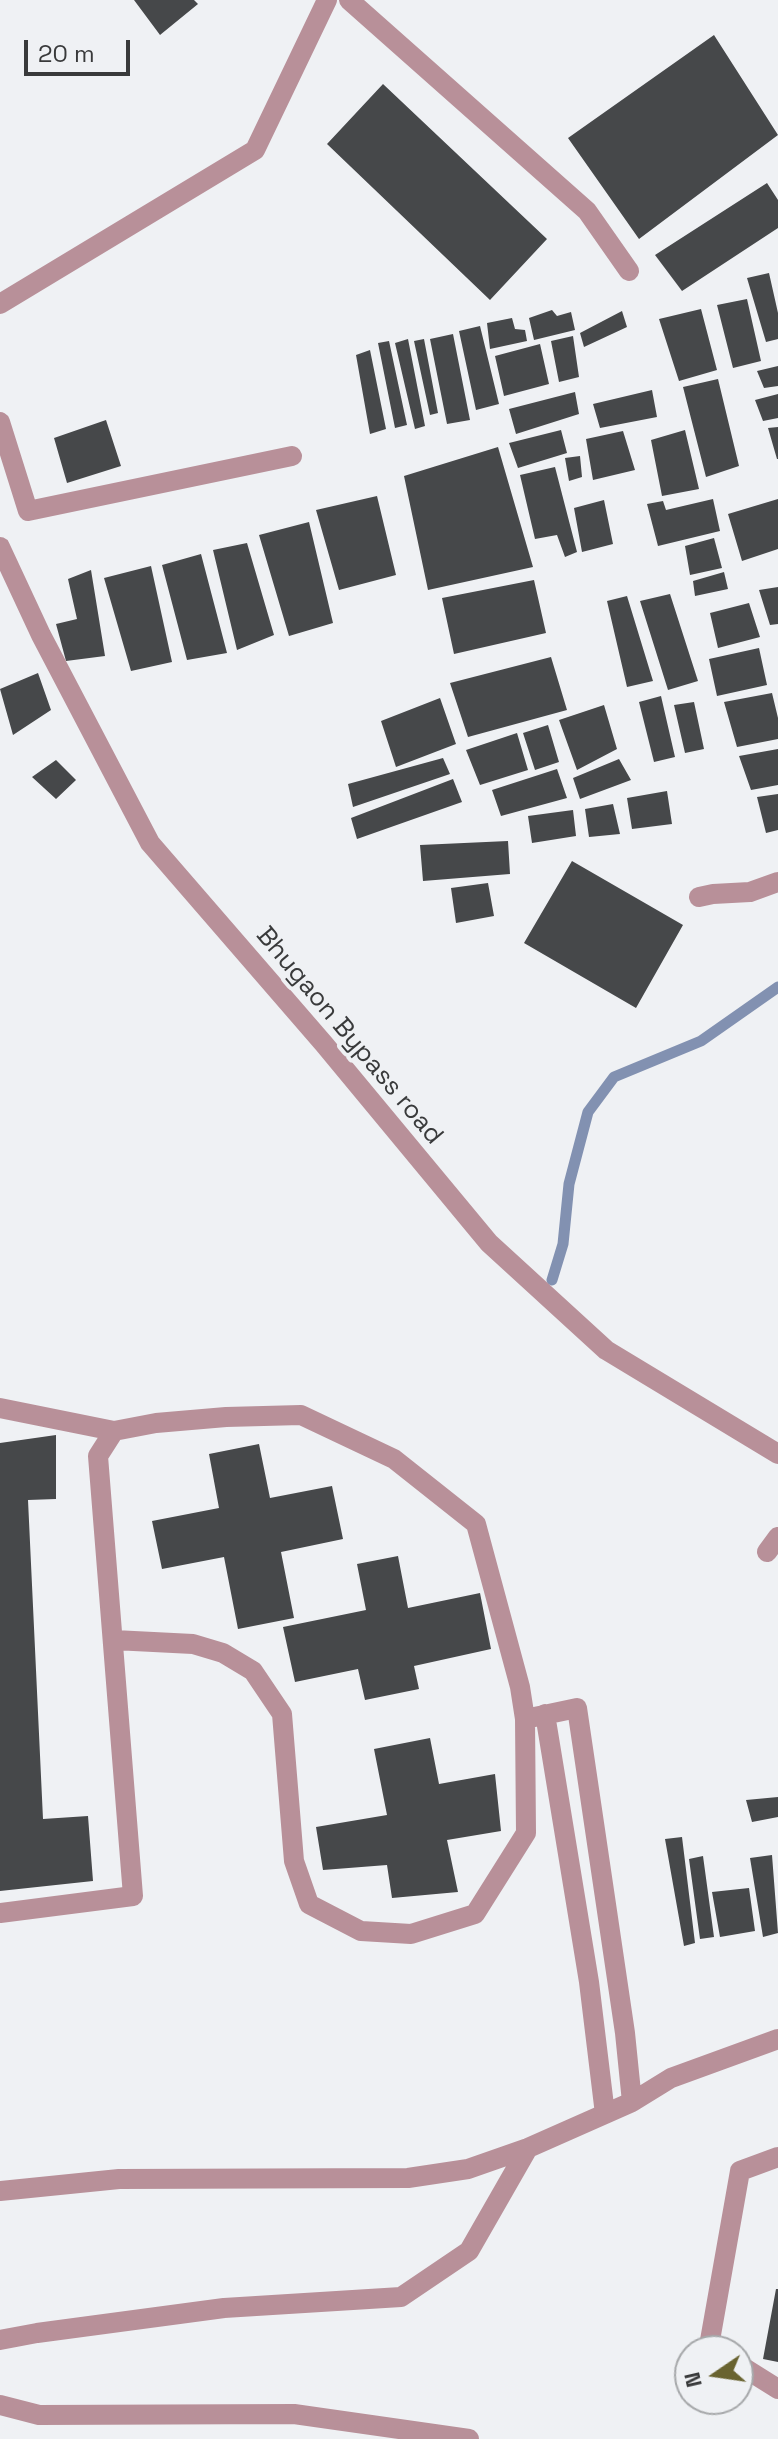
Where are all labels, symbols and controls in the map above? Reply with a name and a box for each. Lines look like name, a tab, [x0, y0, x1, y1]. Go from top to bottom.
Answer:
scale bar	[28, 24, 134, 74]
text: 20 m	[38, 38, 95, 69]
street label: Bhugaon Bypass road	[249, 921, 449, 1151]
north arrow	[674, 2335, 754, 2415]
text: N	[677, 2370, 708, 2390]

